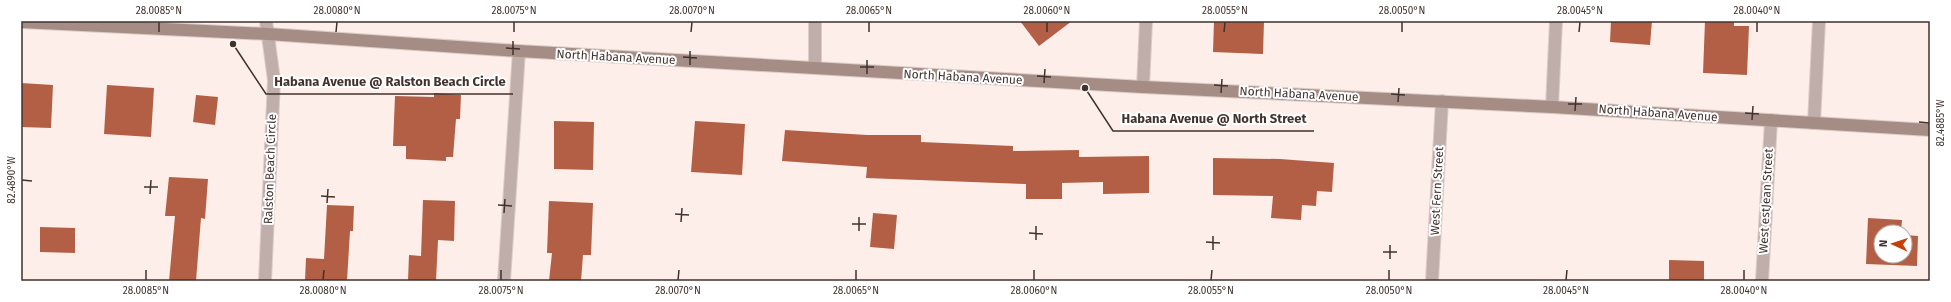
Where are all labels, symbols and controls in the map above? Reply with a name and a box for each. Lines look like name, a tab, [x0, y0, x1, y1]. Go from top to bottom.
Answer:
text: 28.0085°N	[136, 5, 182, 17]
text: 28.0080°N	[313, 5, 361, 17]
text: 28.0075°N	[492, 5, 536, 17]
text: 28.0070°N	[669, 5, 715, 17]
text: 28.0065°N	[846, 5, 892, 17]
text: 28.0060°N	[1024, 5, 1070, 17]
text: 28.0055°N	[1202, 5, 1248, 17]
text: 28.0050°N	[1379, 5, 1425, 17]
text: 28.0045°N	[1557, 5, 1603, 17]
text: 28.0040°N	[1734, 5, 1780, 17]
street label: North Habana Avenue	[556, 47, 676, 67]
street label: North Habana Avenue	[903, 67, 1023, 87]
callout: Habana Avenue @ Ralston Beach Circle	[266, 69, 513, 94]
text: Habana Avenue @ Ralston Beach Circle	[274, 74, 506, 89]
street label: North Habana Avenue	[1239, 84, 1359, 104]
text: 82.4885°W	[1935, 99, 1947, 147]
street label: North Habana Avenue	[1598, 102, 1718, 124]
callout: Habana Avenue @ North Street	[1113, 106, 1314, 131]
text: Habana Avenue @ North Street	[1122, 111, 1307, 126]
street label: Ralston Beach Circle	[261, 114, 279, 224]
street label: West Fern Street	[1428, 146, 1446, 236]
street label: West estJean Street	[1756, 147, 1776, 254]
text: 82.4890°W	[6, 156, 18, 204]
north arrow	[1873, 224, 1913, 264]
text: N	[1877, 240, 1890, 247]
text: 28.0085°N	[123, 285, 169, 297]
text: 28.0080°N	[299, 285, 347, 297]
text: 28.0075°N	[479, 285, 523, 297]
text: 28.0070°N	[655, 285, 701, 297]
text: 28.0065°N	[833, 285, 879, 297]
text: 28.0060°N	[1011, 285, 1057, 297]
text: 28.0055°N	[1188, 285, 1234, 297]
text: 28.0050°N	[1366, 285, 1412, 297]
text: 28.0045°N	[1543, 285, 1589, 297]
text: 28.0040°N	[1721, 285, 1767, 297]

